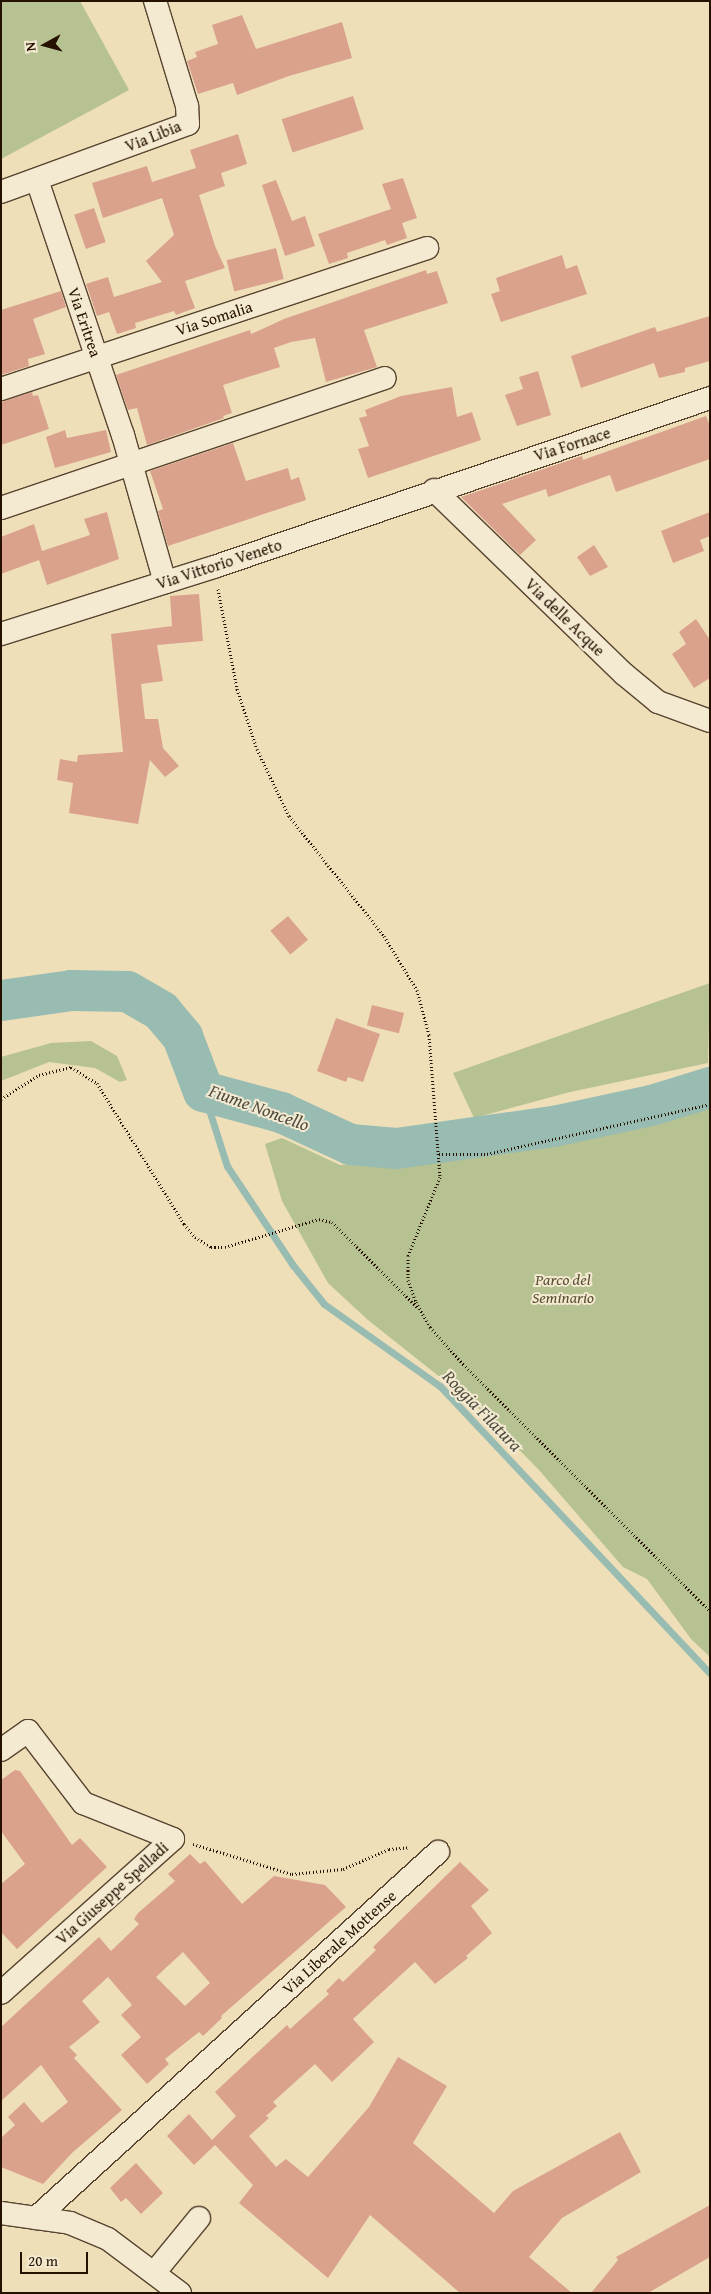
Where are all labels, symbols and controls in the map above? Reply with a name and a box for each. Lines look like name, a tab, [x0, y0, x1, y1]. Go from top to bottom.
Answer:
north arrow	[20, 20, 70, 70]
text: N	[20, 41, 41, 53]
street label: Via Libia	[122, 116, 184, 156]
street label: Via Eritrea	[64, 285, 106, 359]
street label: Via Somalia	[173, 297, 255, 339]
street label: Via Fornace	[531, 423, 613, 465]
street label: Via Vittorio Veneto	[154, 535, 284, 593]
street label: Via delle Acque	[521, 574, 609, 660]
water label: Fiume Noncello	[206, 1080, 312, 1136]
park label: Parco del Seminario	[532, 1269, 594, 1307]
water label: Roggia Filatura	[438, 1366, 526, 1456]
street label: Via Giuseppe Spelladi	[52, 1838, 172, 1948]
street label: Via Liberale Mottense	[278, 1886, 400, 1998]
scale bar	[22, 2242, 90, 2274]
text: 20 m	[28, 2250, 58, 2271]

